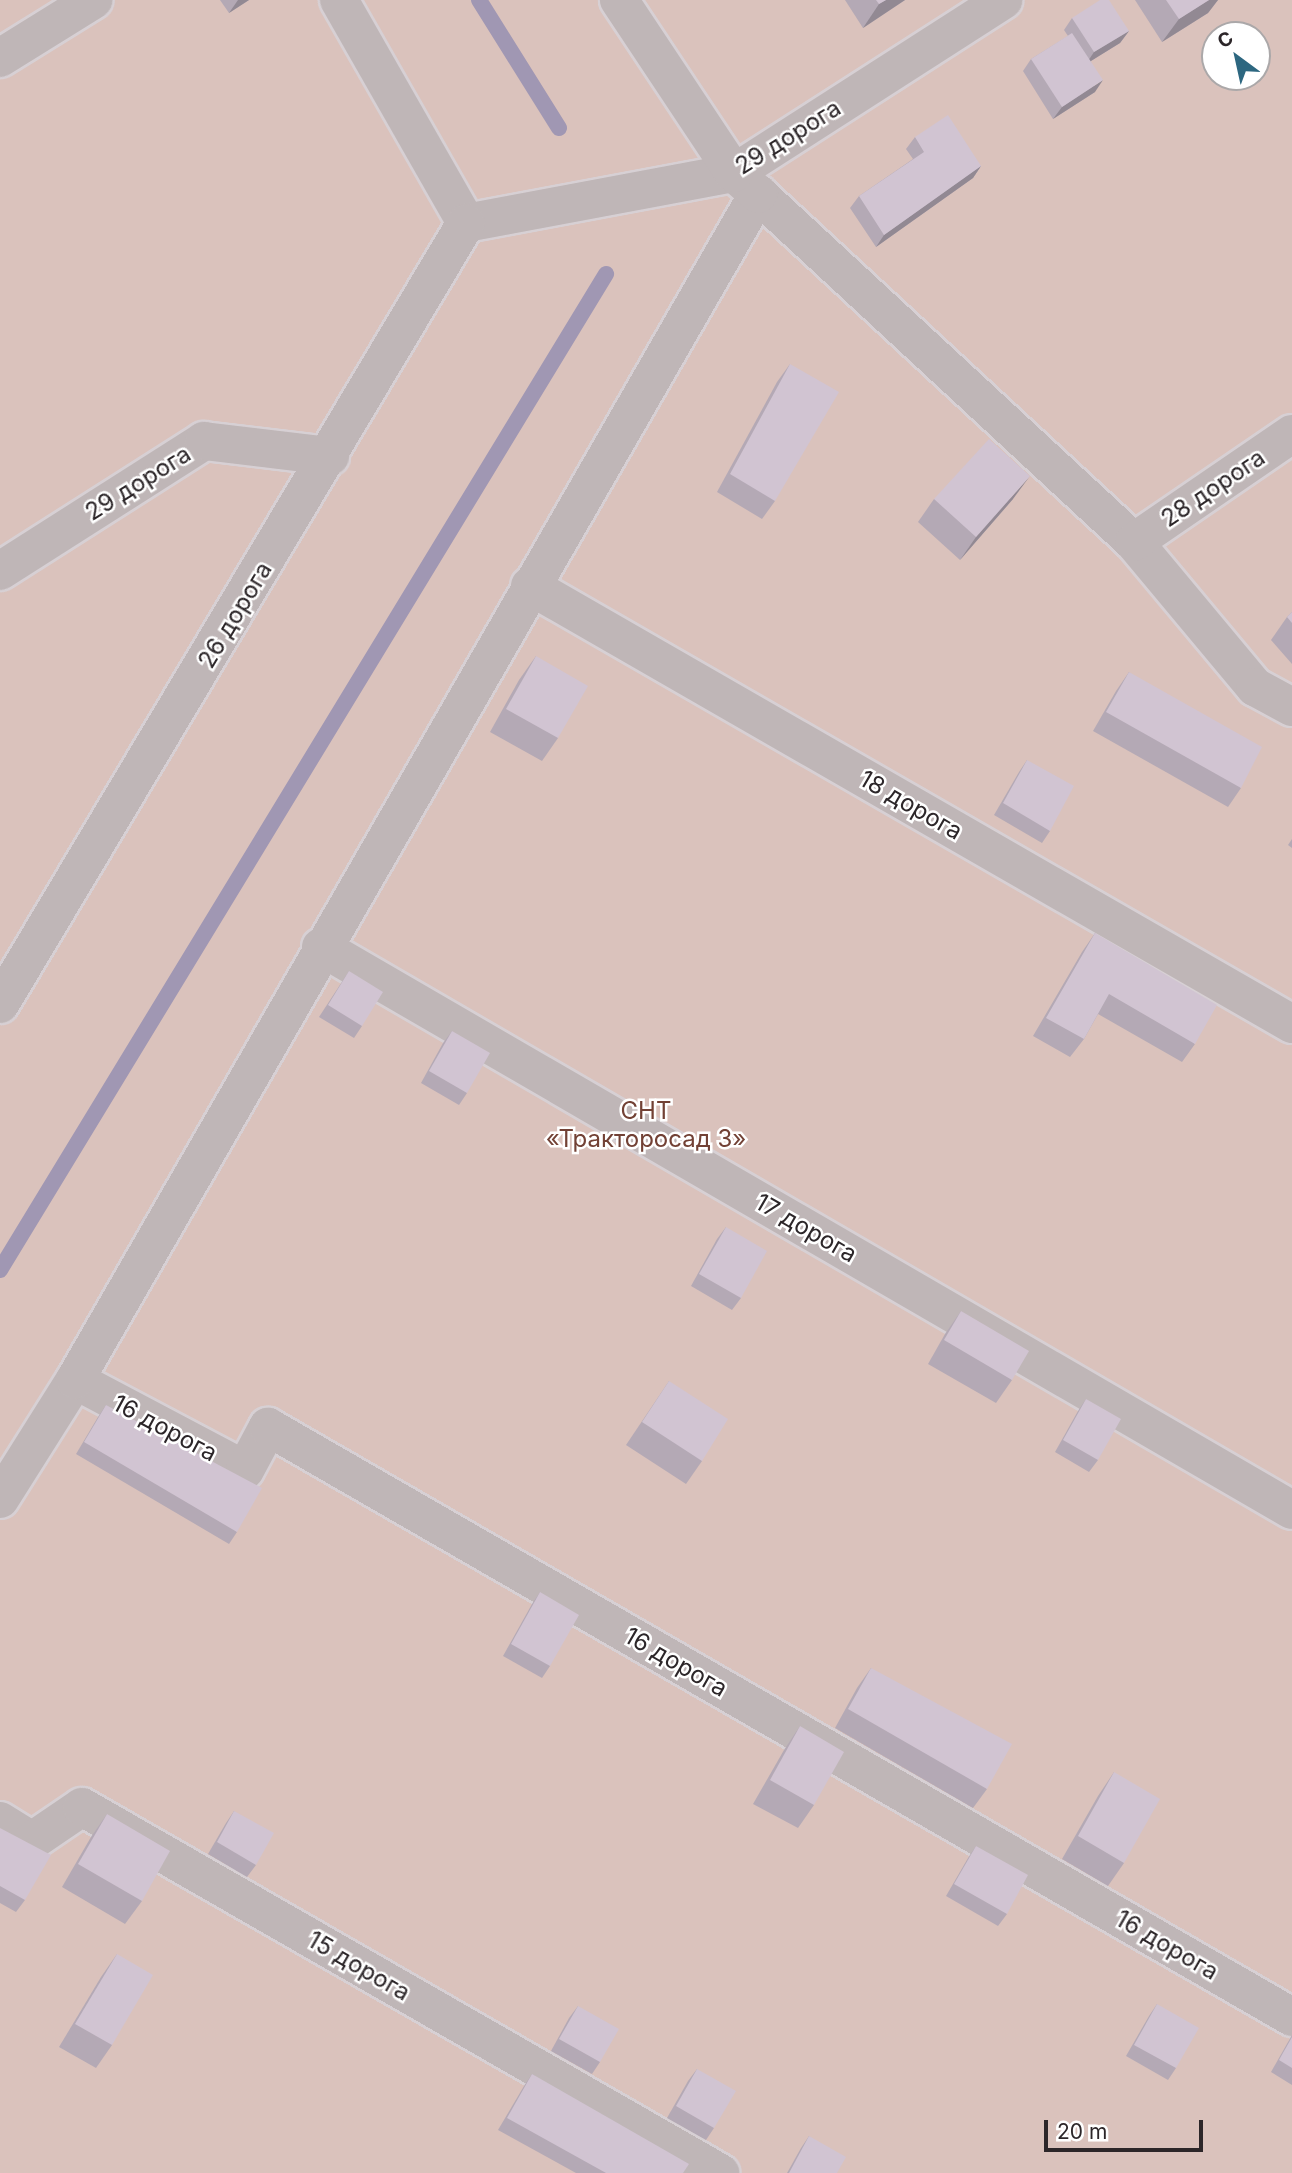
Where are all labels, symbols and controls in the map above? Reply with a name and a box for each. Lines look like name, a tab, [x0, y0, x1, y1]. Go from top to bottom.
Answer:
north arrow	[1201, 21, 1271, 91]
text: С	[1213, 26, 1238, 53]
street label: 29 дорога	[730, 93, 846, 181]
street label: 29 дорога	[80, 439, 196, 527]
street label: 28 дорога	[1156, 443, 1270, 533]
street label: 26 дорога	[192, 557, 278, 673]
street label: 18 дорога	[855, 764, 967, 846]
park label: СНТ «Тракторосад 3»	[546, 1097, 746, 1153]
street label: 17 дорога	[750, 1187, 862, 1269]
street label: 16 дорога	[108, 1389, 222, 1467]
street label: 16 дорога	[619, 1621, 733, 1703]
street label: 16 дорога	[1110, 1904, 1224, 1986]
street label: 15 дорога	[303, 1925, 415, 2007]
scale bar	[1047, 2106, 1206, 2150]
text: 20 m	[1057, 2119, 1107, 2144]

